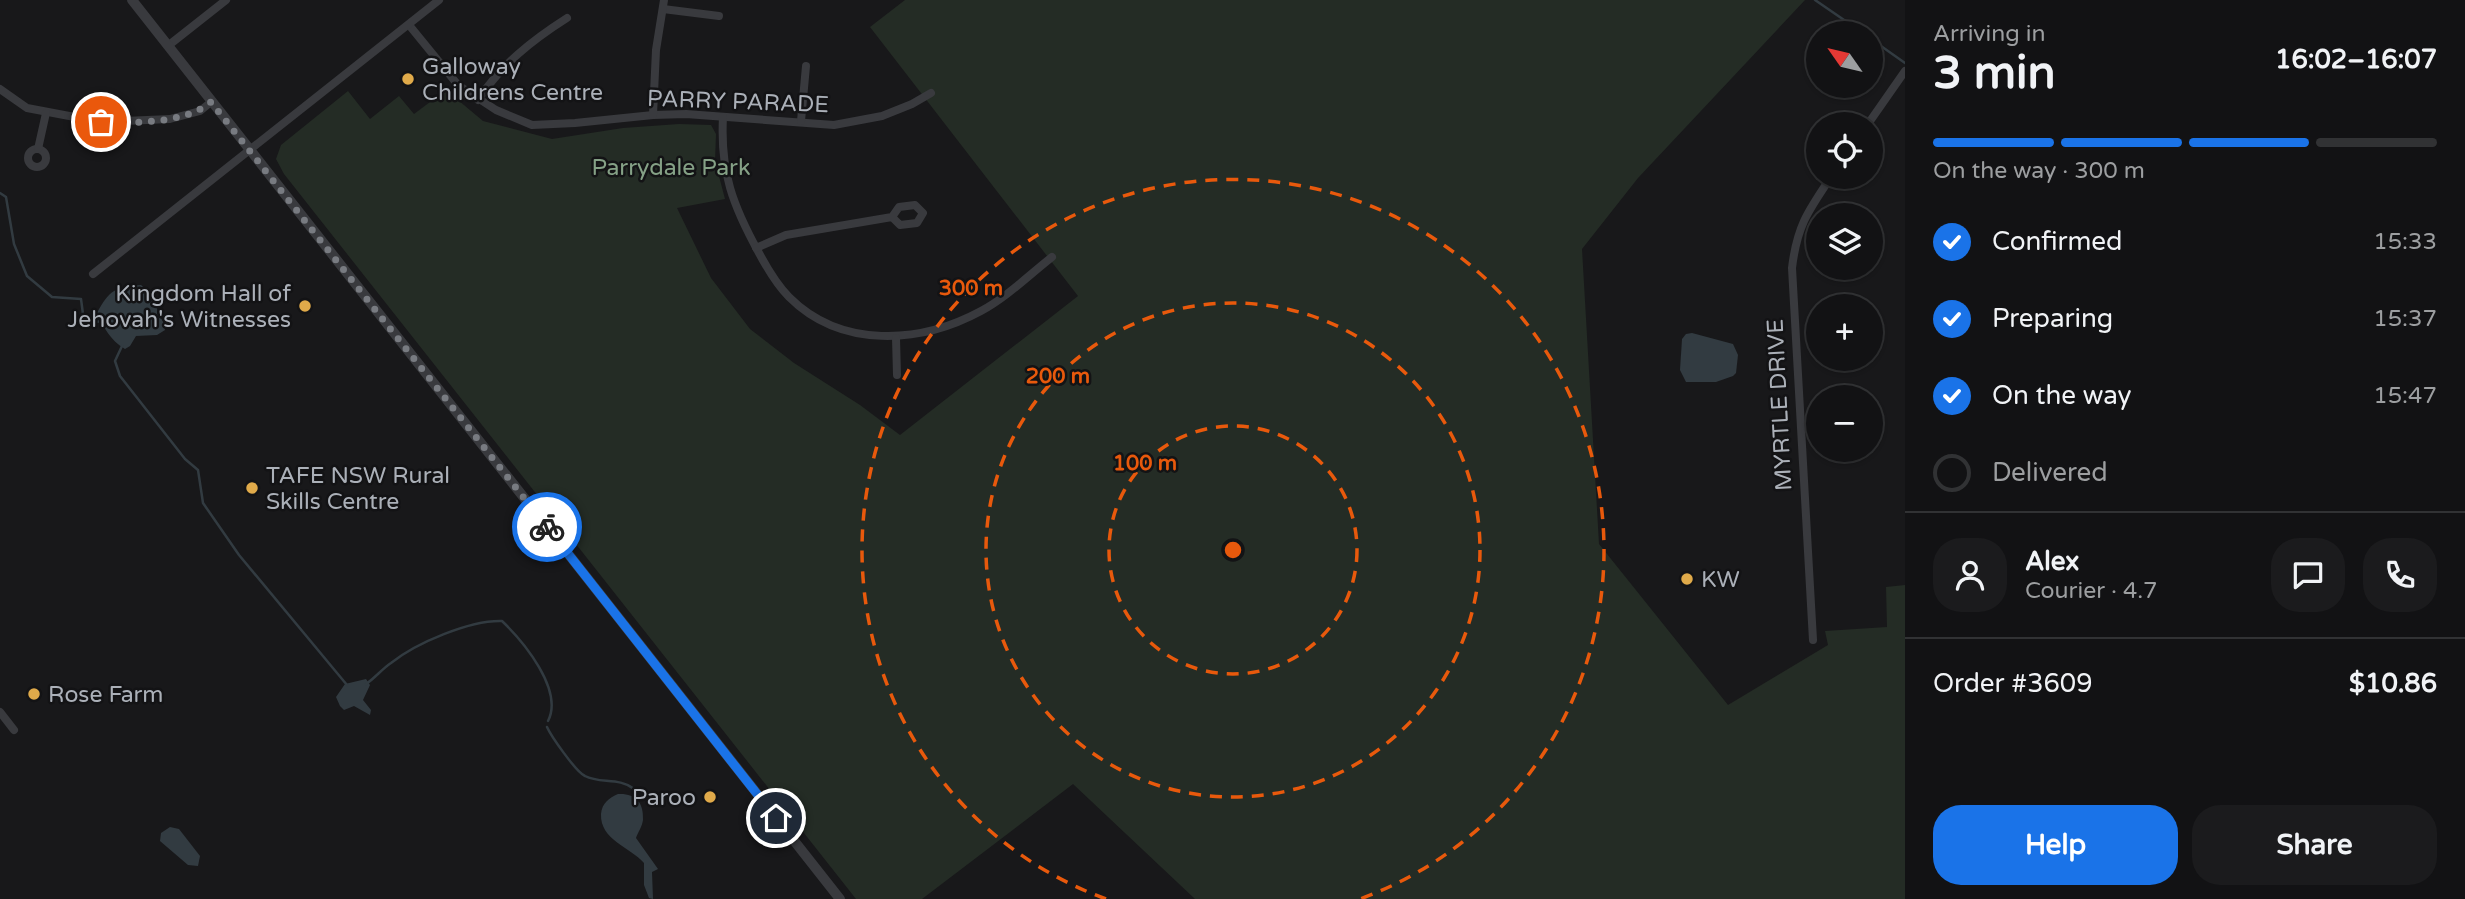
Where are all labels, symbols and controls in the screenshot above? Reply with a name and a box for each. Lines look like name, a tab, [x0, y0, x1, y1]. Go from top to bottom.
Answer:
text: Arriving in	[1933, 20, 2046, 48]
north arrow	[1806, 21, 1883, 98]
map controls	[1806, 21, 1883, 462]
text: 16:02–16:07	[2275, 44, 2437, 75]
text: 3 min	[1933, 46, 2056, 101]
place label: Galloway Childrens Centre	[422, 53, 603, 107]
marker: Galloway Childrens Centre	[400, 71, 416, 87]
street label: PARRY PARADE	[646, 85, 829, 119]
pin	[71, 92, 131, 152]
icon: bag	[82, 103, 120, 141]
button: locate	[1806, 112, 1883, 189]
park label: Parrydale Park	[592, 154, 750, 182]
text: On the way · 300 m	[1933, 157, 2145, 185]
button: layers	[1806, 203, 1883, 280]
icon: check	[1933, 223, 1971, 261]
text: Confirmed	[1992, 226, 2122, 257]
text: 15:33	[2373, 228, 2437, 256]
text: 300 m	[939, 276, 1003, 301]
place label: Kingdom Hall of Jehovah's Witnesses	[68, 280, 291, 334]
button: +	[1806, 294, 1883, 371]
marker: Kingdom Hall of Jehovah's Witnesses	[297, 298, 313, 314]
icon: check	[1933, 300, 1971, 338]
text: Preparing	[1992, 303, 2113, 334]
text: 15:37	[2373, 305, 2437, 333]
street label: MYRTLE DRIVE	[1762, 318, 1798, 492]
text: 200 m	[1026, 364, 1090, 389]
icon: check	[1933, 377, 1971, 415]
text: On the way	[1992, 380, 2132, 411]
text: 15:47	[2373, 382, 2437, 410]
button: −	[1806, 385, 1883, 462]
text: 100 m	[1113, 451, 1177, 476]
text: Delivered	[1992, 457, 2108, 488]
place label: TAFE NSW Rural Skills Centre	[266, 462, 450, 516]
marker: TAFE NSW Rural Skills Centre	[244, 480, 260, 496]
courier	[512, 492, 582, 562]
icon: bike	[528, 508, 566, 546]
centre of rings	[1221, 538, 1245, 562]
button: person	[1933, 538, 2007, 612]
button: chat	[2271, 538, 2345, 612]
button: phone	[2363, 538, 2437, 612]
text: Alex	[2025, 546, 2079, 577]
place label: KW	[1701, 566, 1740, 594]
marker: KW	[1679, 571, 1695, 587]
text: Courier · 4.7	[2025, 577, 2158, 605]
text: Order #3609	[1933, 668, 2093, 699]
text: $10.86	[2349, 668, 2437, 699]
place label: Rose Farm	[48, 681, 163, 709]
marker: Rose Farm	[26, 686, 42, 702]
place label: Paroo	[632, 784, 696, 812]
pin	[746, 788, 806, 848]
marker: Paroo	[702, 789, 718, 805]
icon: home	[757, 799, 795, 837]
button: Help	[1933, 805, 2178, 885]
button: Share	[2192, 805, 2437, 885]

